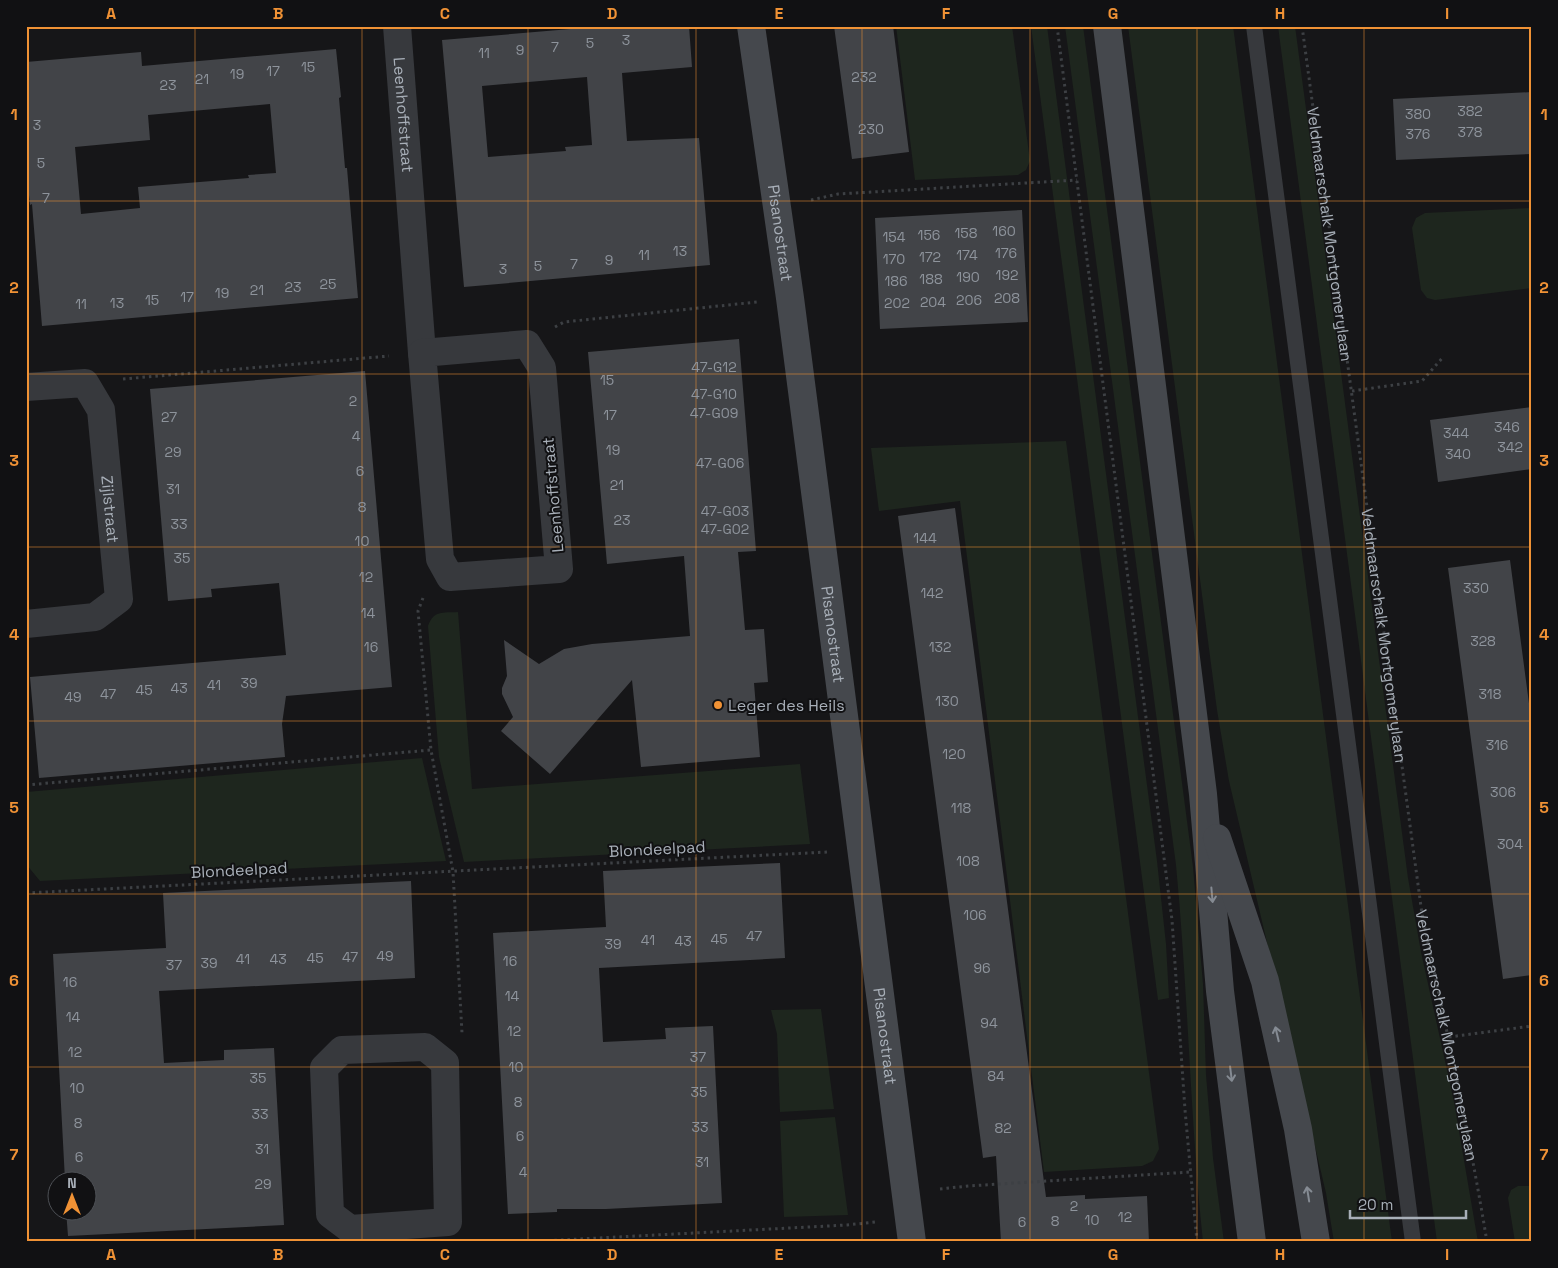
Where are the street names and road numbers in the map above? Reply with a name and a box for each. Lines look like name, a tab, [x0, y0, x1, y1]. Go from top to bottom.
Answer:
street label: Leenhoffstraat	[389, 56, 419, 173]
street label: Veldmaarschalk Montgomerylaan	[1303, 106, 1358, 363]
street label: Pisanostraat	[763, 183, 798, 283]
street label: Leenhoffstraat	[538, 437, 568, 553]
street label: Zijlstraat	[97, 474, 124, 544]
street label: Veldmaarschalk Montgomerylaan	[1357, 507, 1412, 764]
street label: Pisanostraat	[817, 585, 850, 684]
street label: Blondeelpad	[608, 836, 706, 862]
street label: Blondeelpad	[190, 857, 288, 883]
street label: Veldmaarschalk Montgomerylaan	[1411, 908, 1483, 1163]
street label: Pisanostraat	[869, 986, 902, 1086]

